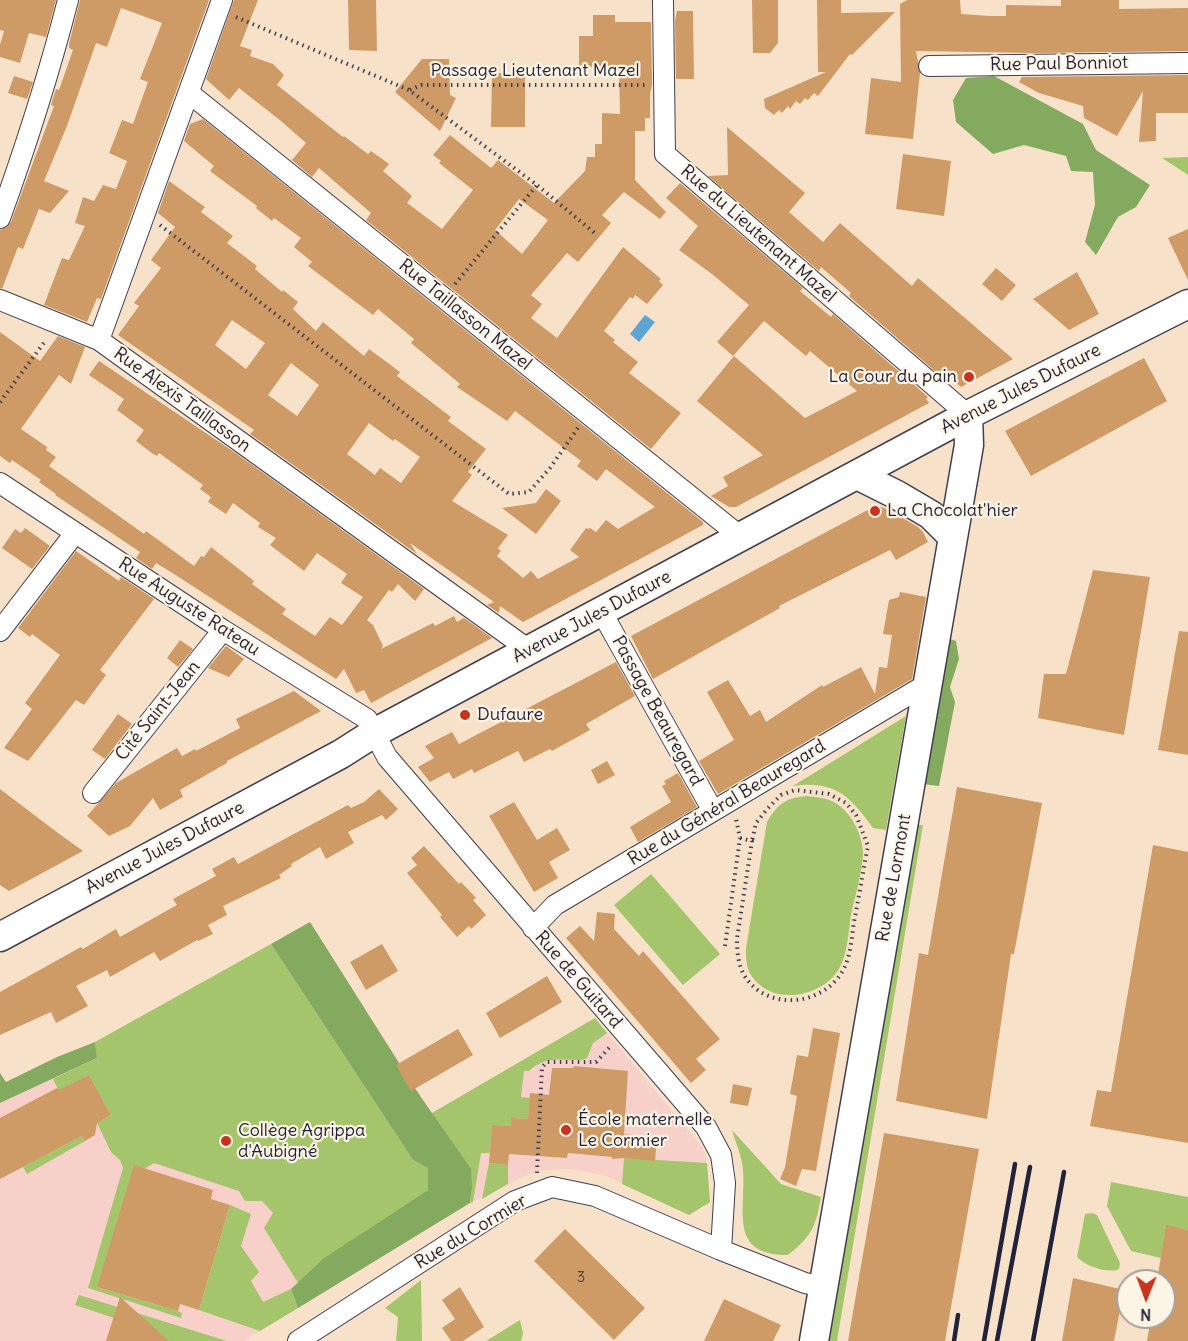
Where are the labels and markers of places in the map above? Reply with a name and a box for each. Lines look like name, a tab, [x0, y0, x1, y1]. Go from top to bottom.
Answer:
place label: La Cour du pain	[828, 366, 957, 388]
marker: La Cour du pain	[962, 370, 976, 384]
place label: La Chocolat'hier	[887, 500, 1018, 522]
marker: La Chocolat'hier	[868, 504, 882, 518]
place label: Dufaure	[477, 704, 543, 726]
marker: Dufaure	[458, 708, 472, 722]
place label: École maternelle Le Cormier	[578, 1109, 712, 1152]
place label: Collège Agrippa d'Aubigné	[238, 1120, 365, 1162]
marker: École maternelle Le Cormier	[559, 1123, 573, 1137]
marker: Collège Agrippa d'Aubigné	[219, 1134, 233, 1148]

